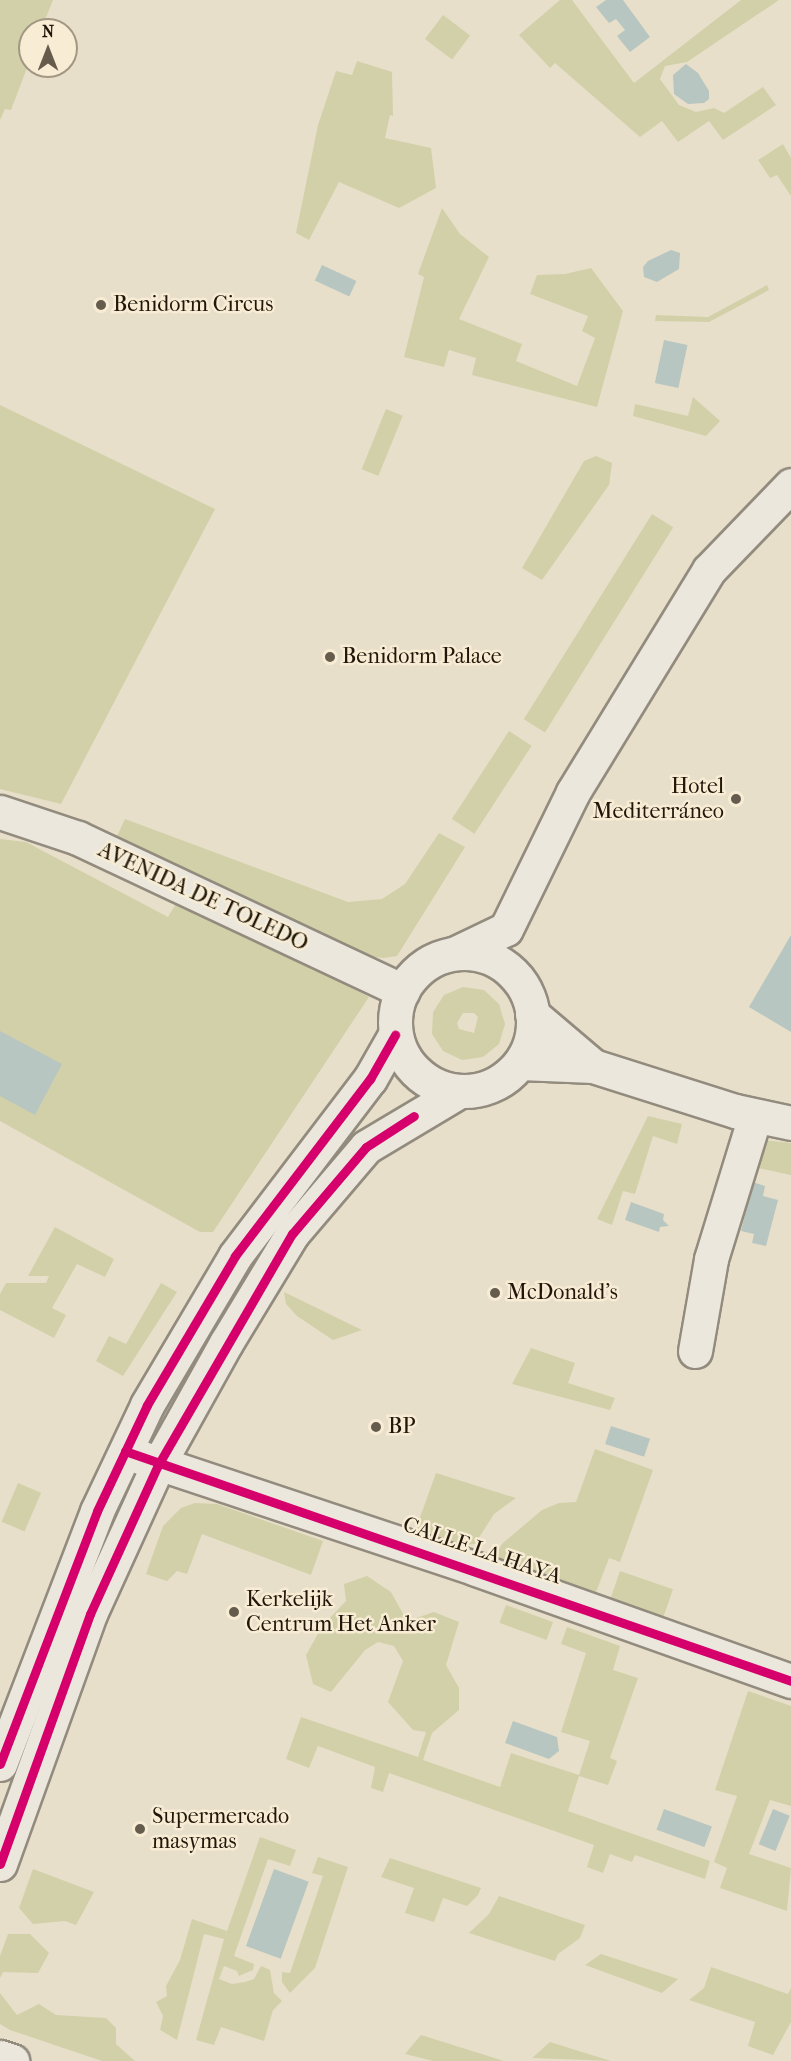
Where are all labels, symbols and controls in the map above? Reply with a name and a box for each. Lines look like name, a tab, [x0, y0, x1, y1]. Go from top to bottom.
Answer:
north arrow	[18, 18, 78, 78]
text: N	[42, 22, 54, 41]
place label: Benidorm Circus	[113, 292, 273, 318]
marker: Benidorm Circus	[94, 298, 108, 312]
place label: Benidorm Palace	[342, 644, 502, 670]
marker: Benidorm Palace	[323, 650, 337, 664]
place label: Hotel Mediterráneo	[593, 773, 724, 824]
marker: Hotel Mediterráneo	[729, 792, 743, 806]
street label: AVENIDA DE TOLEDO	[94, 837, 312, 957]
place label: McDonald's	[507, 1280, 618, 1306]
marker: McDonald's	[488, 1286, 502, 1300]
place label: BP	[388, 1414, 415, 1440]
marker: BP	[369, 1420, 383, 1434]
street label: CALLE LA HAYA	[399, 1512, 565, 1590]
place label: Kerkelijk Centrum Het Anker	[246, 1586, 436, 1638]
marker: Kerkelijk Centrum Het Anker	[227, 1605, 241, 1619]
place label: Supermercado masymas	[152, 1803, 289, 1855]
marker: Supermercado masymas	[133, 1822, 147, 1836]

